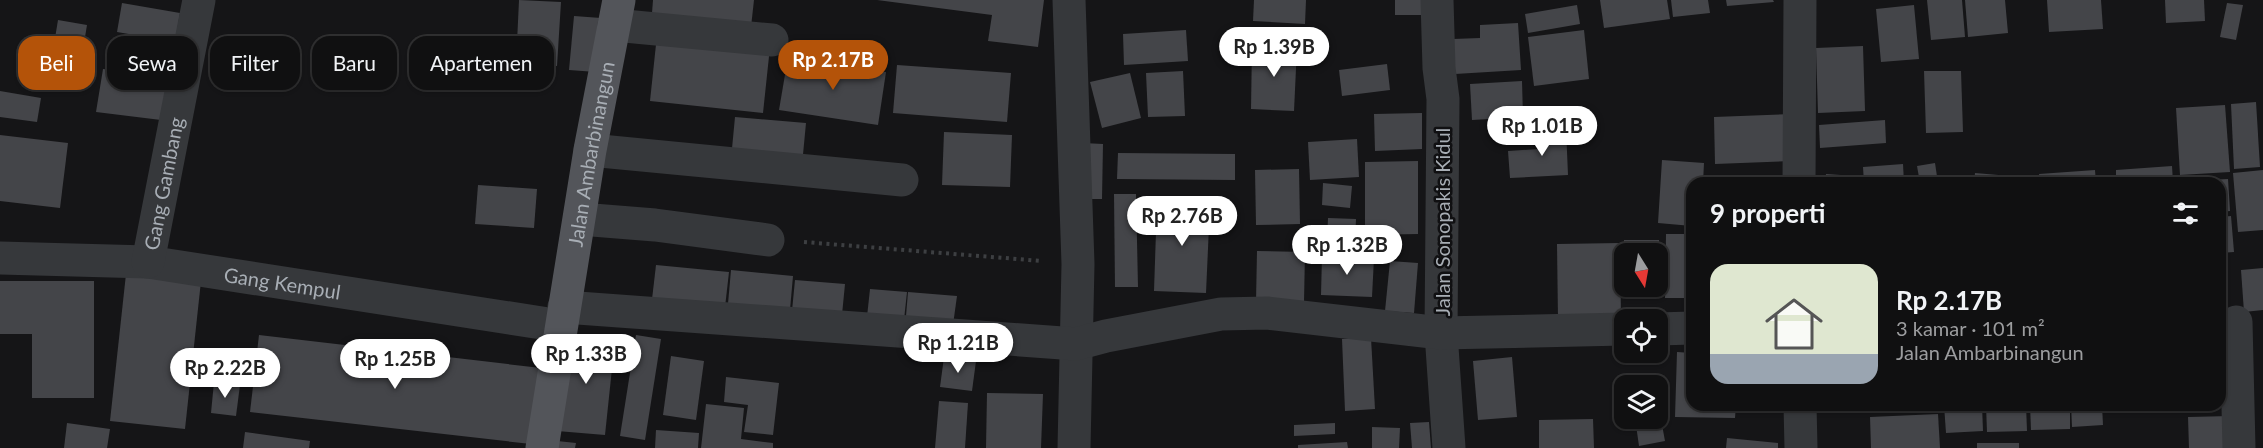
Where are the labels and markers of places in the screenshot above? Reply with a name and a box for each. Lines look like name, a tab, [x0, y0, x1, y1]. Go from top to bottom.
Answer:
pin: Rp 1.39B	[1212, 27, 1336, 78]
pin: Rp 2.17B	[771, 40, 895, 91]
pin: Rp 1.01B	[1480, 106, 1604, 157]
pin: Rp 2.76B	[1120, 196, 1244, 247]
pin: Rp 1.32B	[1285, 225, 1409, 276]
pin: Rp 1.21B	[896, 323, 1020, 374]
pin: Rp 1.33B	[524, 334, 648, 385]
pin: Rp 1.25B	[333, 339, 457, 390]
pin: Rp 2.22B	[163, 348, 287, 399]

